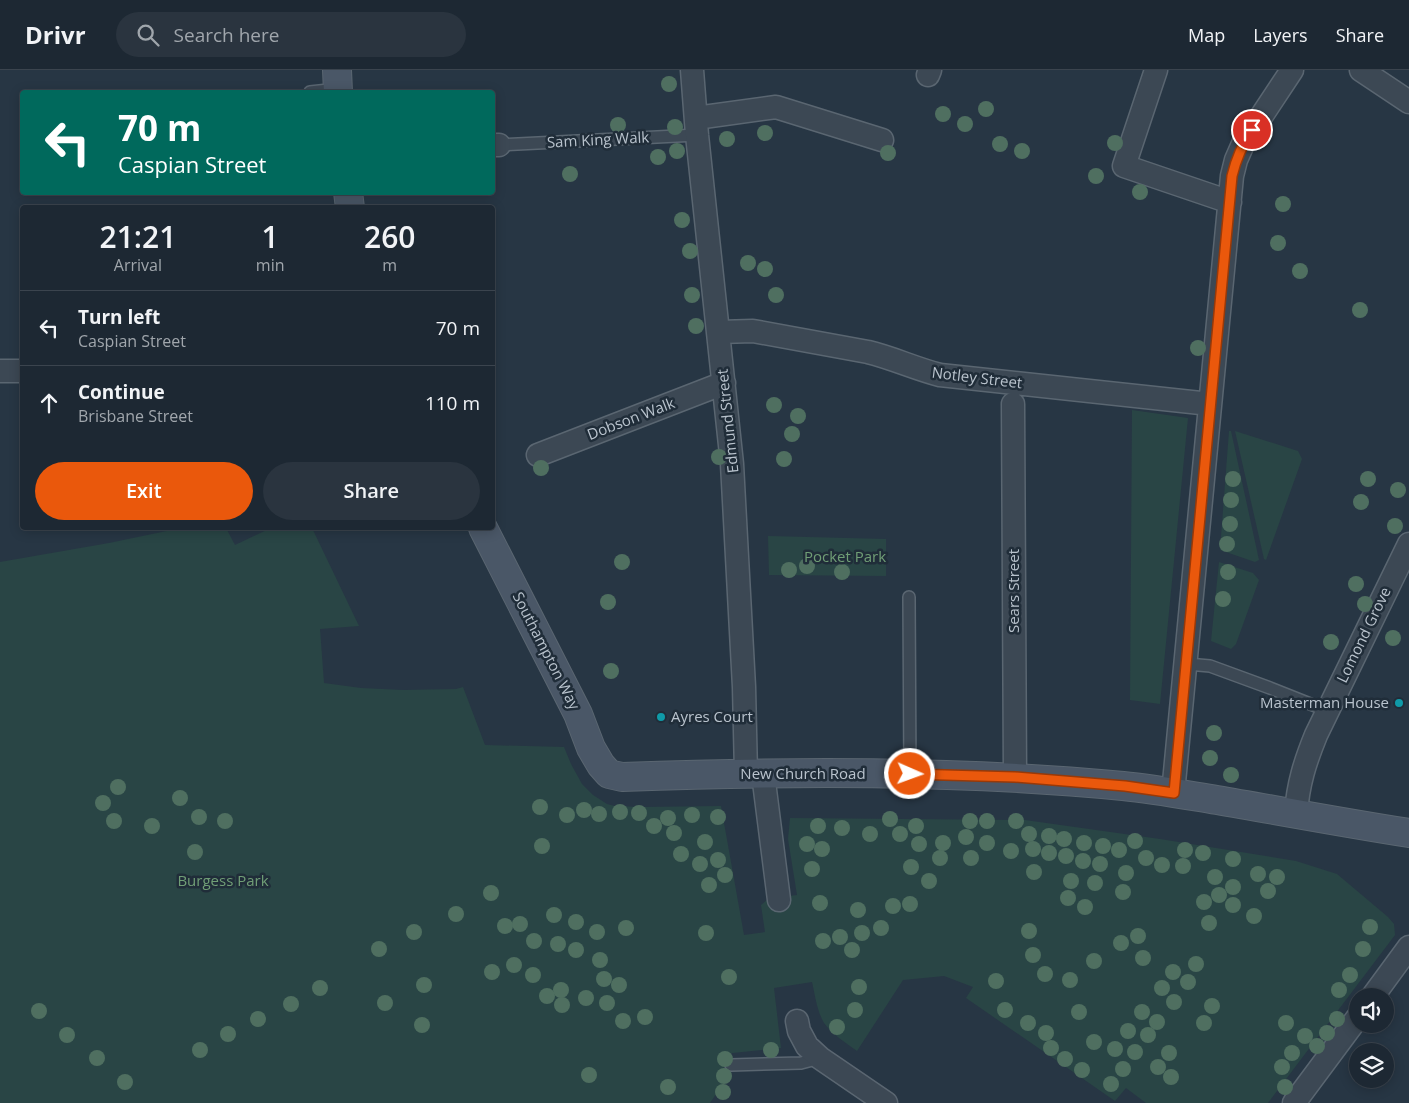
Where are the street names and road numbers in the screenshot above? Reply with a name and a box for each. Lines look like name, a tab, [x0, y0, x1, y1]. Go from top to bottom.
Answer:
street label: Sam King Walk	[546, 126, 650, 152]
street label: Notley Street	[931, 362, 1024, 392]
street label: Edmund Street	[712, 368, 742, 474]
street label: Dobson Walk	[584, 392, 677, 444]
street label: Sears Street	[1003, 549, 1023, 633]
street label: Lomond Grove	[1331, 583, 1395, 686]
street label: Southampton Way	[509, 588, 585, 713]
street label: New Church Road	[740, 763, 866, 783]

